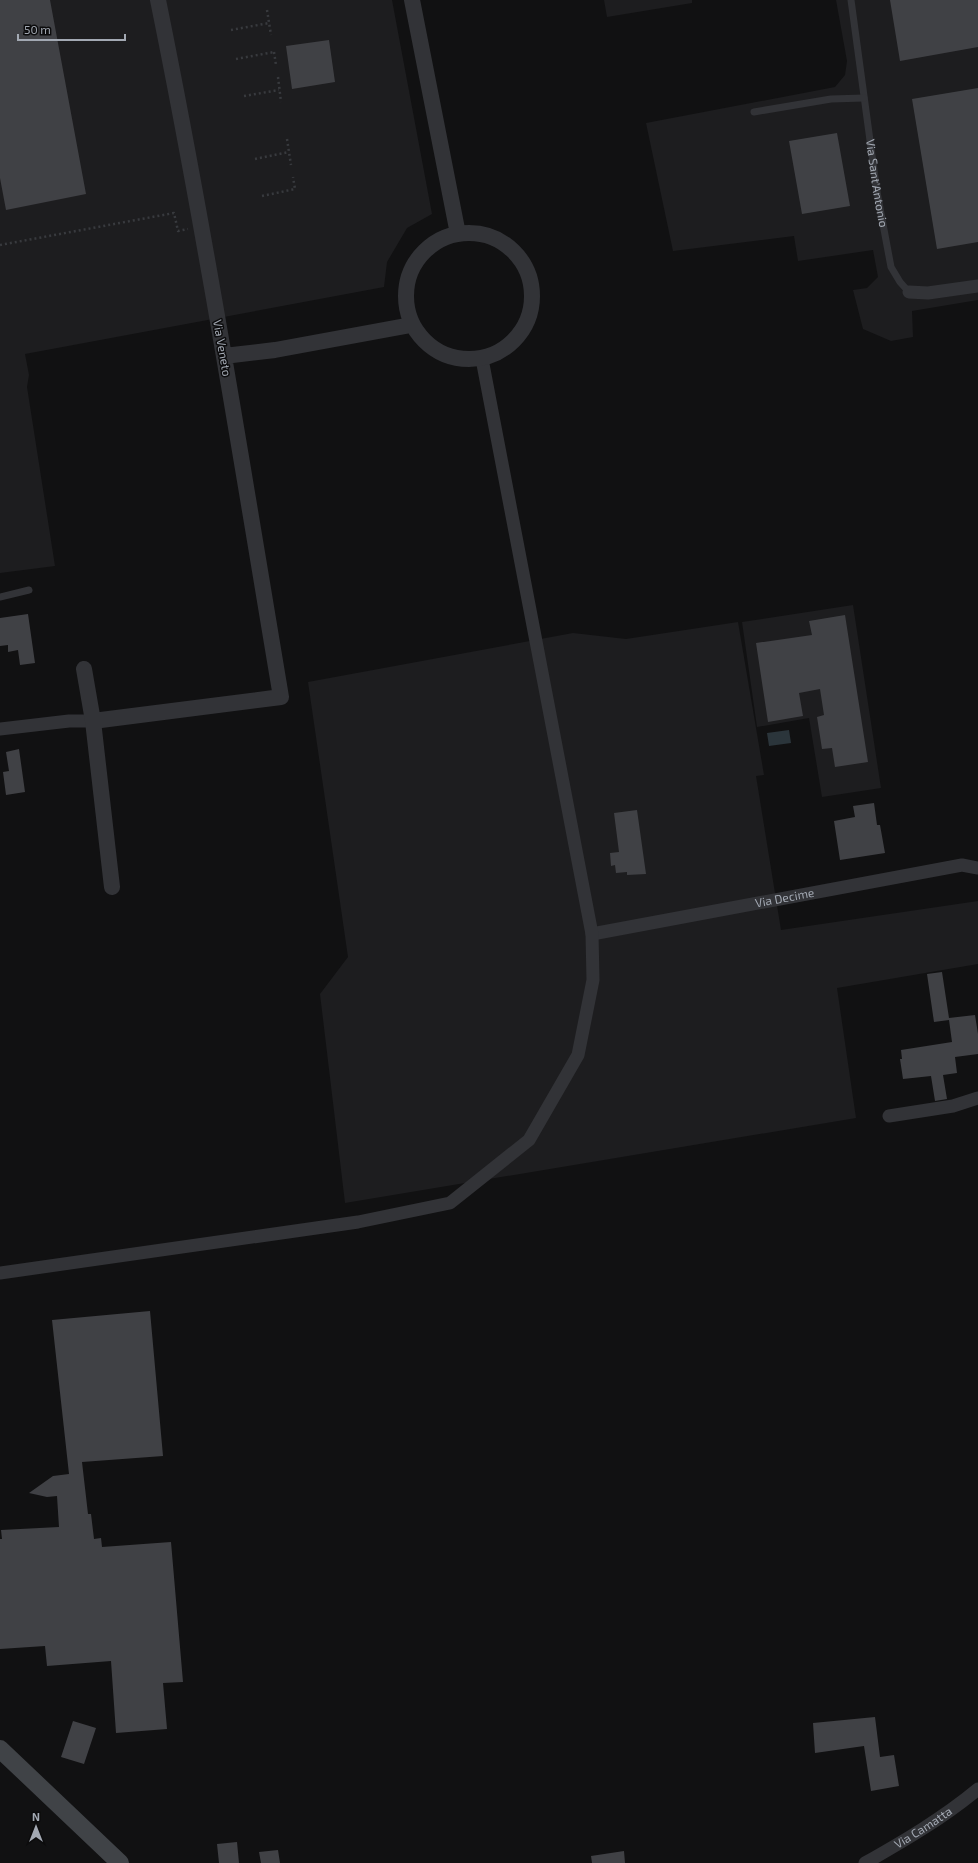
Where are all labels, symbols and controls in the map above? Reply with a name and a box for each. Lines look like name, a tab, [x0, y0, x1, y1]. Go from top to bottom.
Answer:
scale bar	[18, 16, 125, 42]
text: 50 m	[24, 22, 51, 36]
street label: Via Sant'Antonio	[864, 138, 891, 229]
street label: Via Veneto	[211, 318, 235, 377]
street label: Via Decime	[754, 885, 815, 909]
street label: Via Camatta	[891, 1803, 954, 1851]
north arrow	[16, 1807, 56, 1847]
text: N	[32, 1810, 40, 1823]

